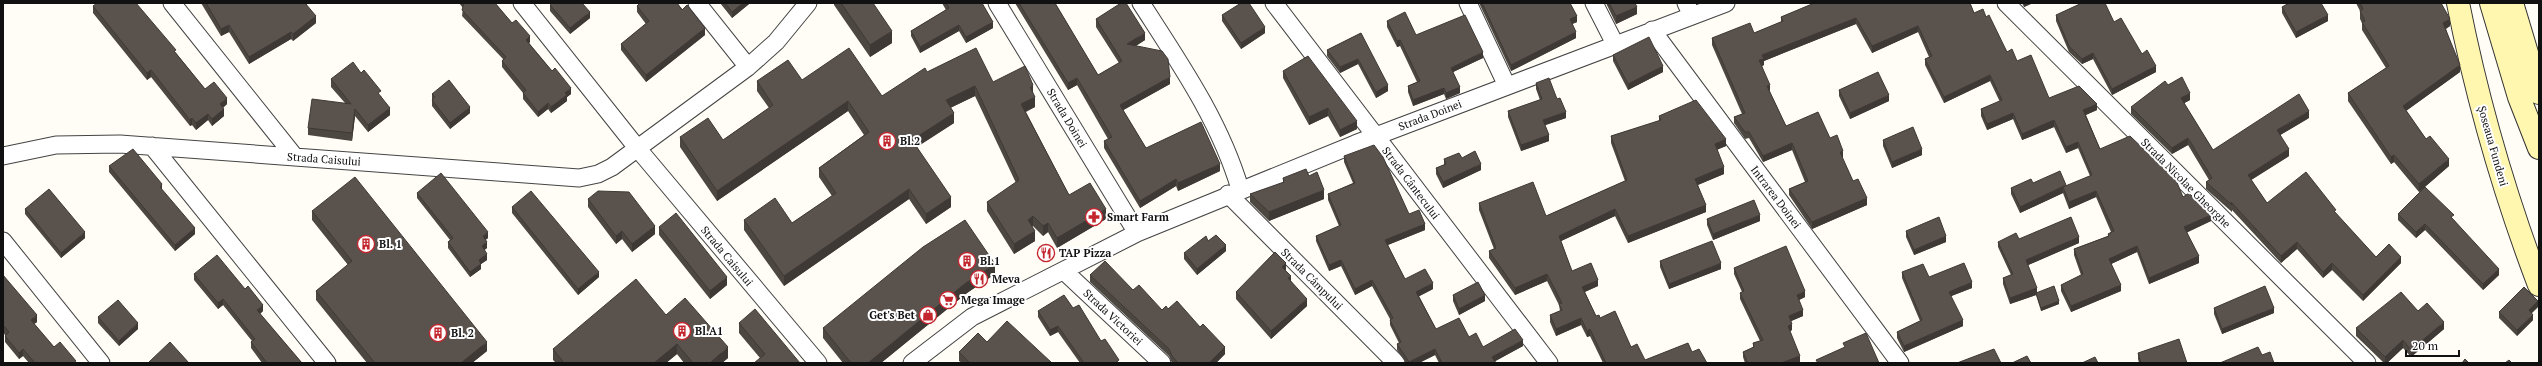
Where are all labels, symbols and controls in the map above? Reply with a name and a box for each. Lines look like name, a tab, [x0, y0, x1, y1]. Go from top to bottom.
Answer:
street label: Strada Doinei	[1044, 86, 1090, 150]
street label: Strada Doinei	[1396, 97, 1464, 133]
street label: Șoseaua Fundeni	[2474, 104, 2511, 188]
building icon: Bl.2	[877, 131, 897, 151]
place label: Bl.2	[900, 134, 920, 148]
street label: Strada Nicolae Gheorghe	[2138, 135, 2234, 231]
street label: Strada Cântecului	[1379, 144, 1443, 222]
street label: Strada Caisului	[287, 149, 361, 169]
street label: Intrarea Doinei	[1748, 163, 1804, 231]
pharmacy icon: Smart Farm	[1084, 207, 1104, 227]
place label: Smart Farm	[1107, 210, 1170, 224]
street label: Strada Caisului	[698, 223, 756, 289]
building icon: Bl. 1	[356, 234, 376, 254]
place label: Bl. 1	[379, 237, 402, 251]
restaurant icon: TAP Pizza	[1036, 243, 1056, 263]
street label: Strada Câmpului	[1278, 245, 1346, 313]
place label: TAP Pizza	[1059, 246, 1111, 260]
building icon: Bl.1	[957, 251, 977, 271]
place label: Bl.1	[980, 254, 1000, 268]
restaurant icon: Meva	[969, 269, 989, 289]
place label: Meva	[992, 272, 1020, 286]
street label: Strada Victoriei	[1080, 286, 1146, 348]
supermarket icon: Mega Image	[938, 290, 958, 310]
place label: Mega Image	[961, 293, 1025, 307]
shop icon: Get's Bet	[918, 305, 938, 325]
place label: Get's Bet	[869, 308, 916, 322]
building icon: Bl.A1	[672, 321, 692, 341]
building icon: Bl. 2	[428, 323, 448, 343]
place label: Bl.A1	[695, 324, 723, 338]
place label: Bl. 2	[451, 326, 474, 340]
scale bar	[2406, 332, 2459, 358]
text: 20 m	[2412, 338, 2439, 353]

